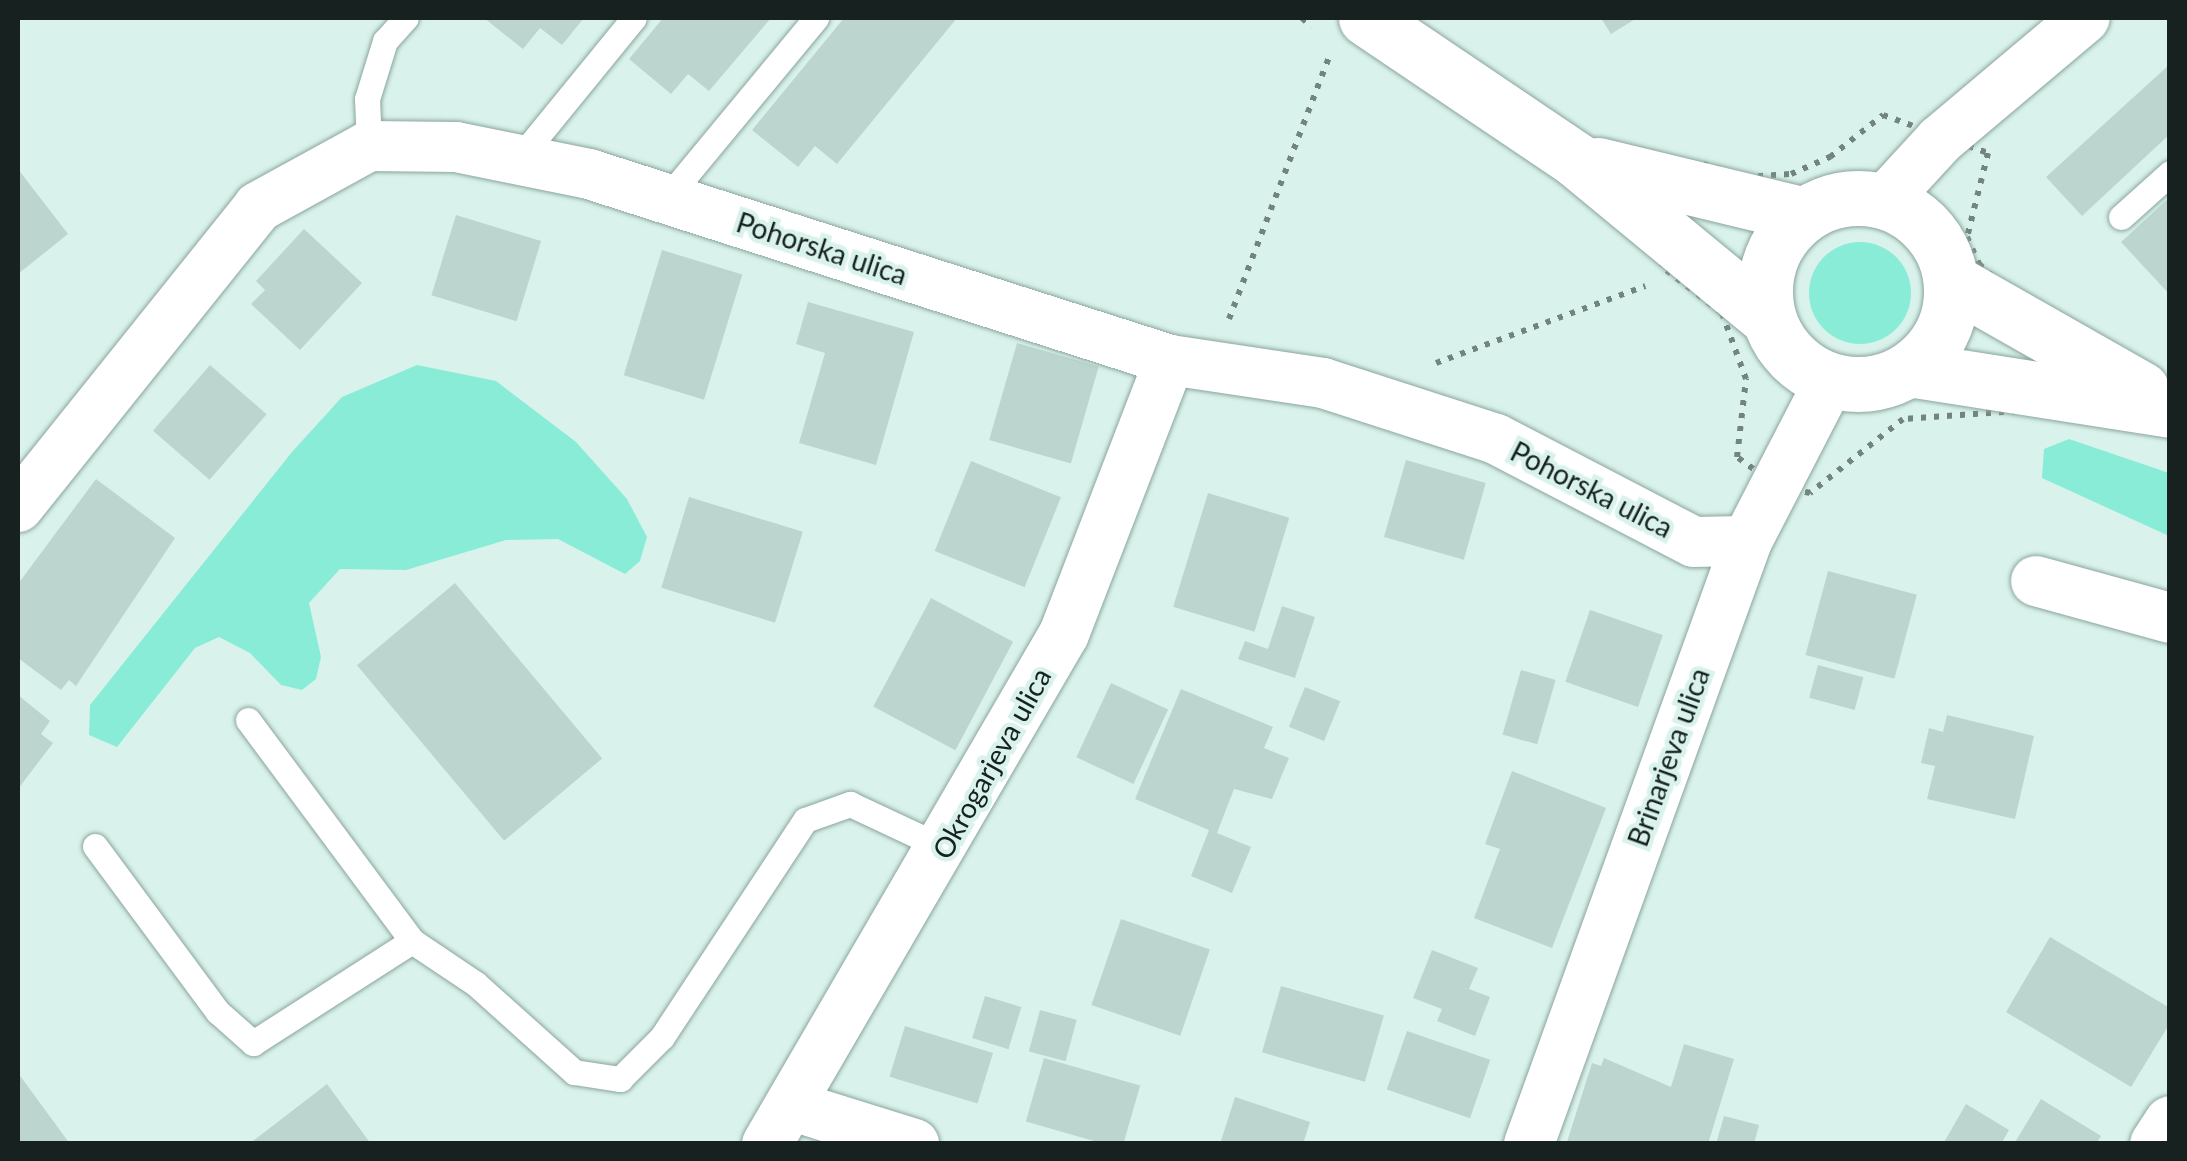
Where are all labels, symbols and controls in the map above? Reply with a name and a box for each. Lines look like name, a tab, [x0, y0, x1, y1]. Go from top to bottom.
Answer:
street label: Pohorska ulica	[733, 205, 911, 291]
street label: Pohorska ulica	[1505, 434, 1679, 544]
street label: Okrogarjeva ulica	[925, 662, 1057, 864]
street label: Brinarjeva ulica	[1620, 663, 1716, 851]

